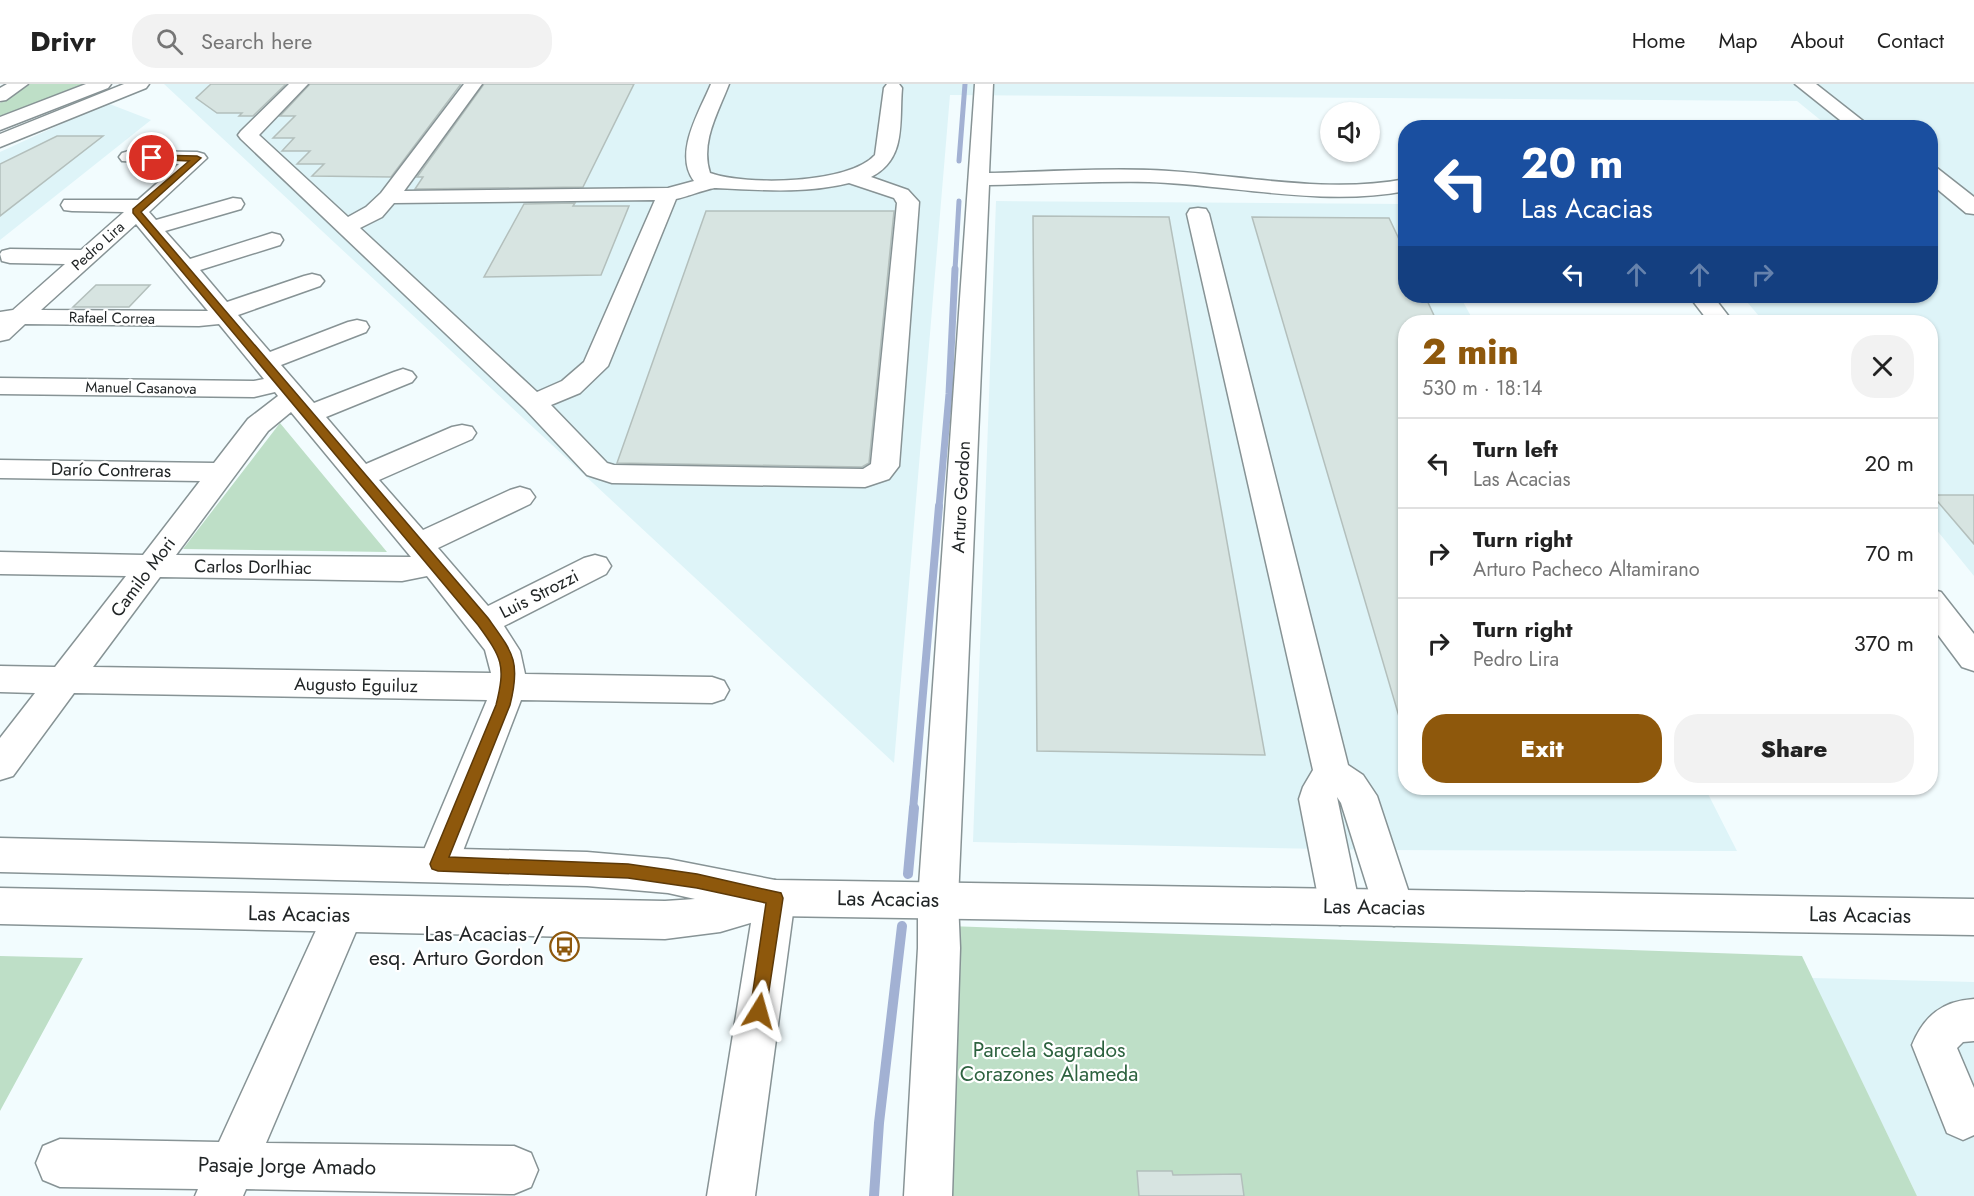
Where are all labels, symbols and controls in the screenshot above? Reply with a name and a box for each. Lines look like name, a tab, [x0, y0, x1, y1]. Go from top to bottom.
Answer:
search box	[132, 14, 552, 68]
text: Drivr	[30, 21, 96, 62]
icon: search	[153, 25, 186, 58]
text: Search here	[201, 25, 312, 57]
text: Home	[1632, 26, 1685, 56]
text: Map	[1718, 26, 1758, 56]
text: About	[1791, 26, 1844, 56]
text: Contact	[1877, 26, 1944, 56]
map controls	[1320, 102, 1380, 162]
button: sound	[1320, 102, 1380, 162]
pin	[126, 132, 177, 183]
text: 20 m	[1521, 133, 1623, 194]
icon: arrive	[135, 141, 168, 174]
icon: left	[1422, 144, 1500, 222]
text: Las Acacias	[1521, 189, 1653, 228]
street label: Pedro Lira	[67, 216, 129, 276]
icon: left	[1557, 258, 1590, 291]
icon: ahead	[1620, 258, 1653, 291]
icon: ahead	[1683, 258, 1716, 291]
icon: right	[1746, 258, 1779, 291]
street label: Rafael Correa	[69, 306, 155, 330]
text: 2 min	[1422, 325, 1519, 377]
button: close	[1851, 335, 1914, 398]
text: 530 m · 18:14	[1422, 374, 1542, 403]
street label: Manuel Casanova	[85, 376, 197, 400]
text: Turn left	[1473, 433, 1558, 465]
street label: Arturo Gordon	[945, 440, 977, 554]
icon: left	[1422, 447, 1455, 480]
text: 20 m	[1865, 447, 1914, 479]
street label: Darío Contreras	[51, 456, 171, 484]
text: Las Acacias	[1473, 465, 1571, 494]
text: Turn right	[1473, 523, 1573, 555]
street label: Camilo Mori	[104, 532, 182, 622]
icon: right	[1422, 537, 1455, 570]
text: 70 m	[1865, 537, 1914, 569]
street label: Carlos Dorlhiac	[194, 553, 312, 581]
text: Arturo Pacheco Altamirano	[1473, 555, 1700, 584]
street label: Luis Strozzi	[495, 563, 583, 625]
text: Turn right	[1473, 613, 1573, 645]
icon: right	[1422, 627, 1455, 660]
text: 370 m	[1854, 627, 1914, 659]
text: Pedro Lira	[1473, 645, 1559, 674]
street label: Augusto Eguiluz	[294, 671, 419, 699]
button: Exit	[1422, 714, 1662, 783]
button: Share	[1674, 714, 1914, 783]
street label: Las Acacias	[837, 883, 939, 915]
street label: Las Acacias	[1323, 891, 1425, 923]
street label: Las Acacias	[248, 898, 350, 930]
street label: Las Acacias	[1809, 899, 1911, 931]
place label: Las Acacias / esq. Arturo Gordon	[369, 919, 544, 973]
bus stop icon: Las Acacias / esq. Arturo Gordon	[549, 930, 581, 962]
position arrow	[727, 979, 791, 1043]
park label: Parcela Sagrados Corazones Alameda	[960, 1035, 1138, 1089]
street label: Pasaje Jorge Amado	[198, 1149, 376, 1183]

